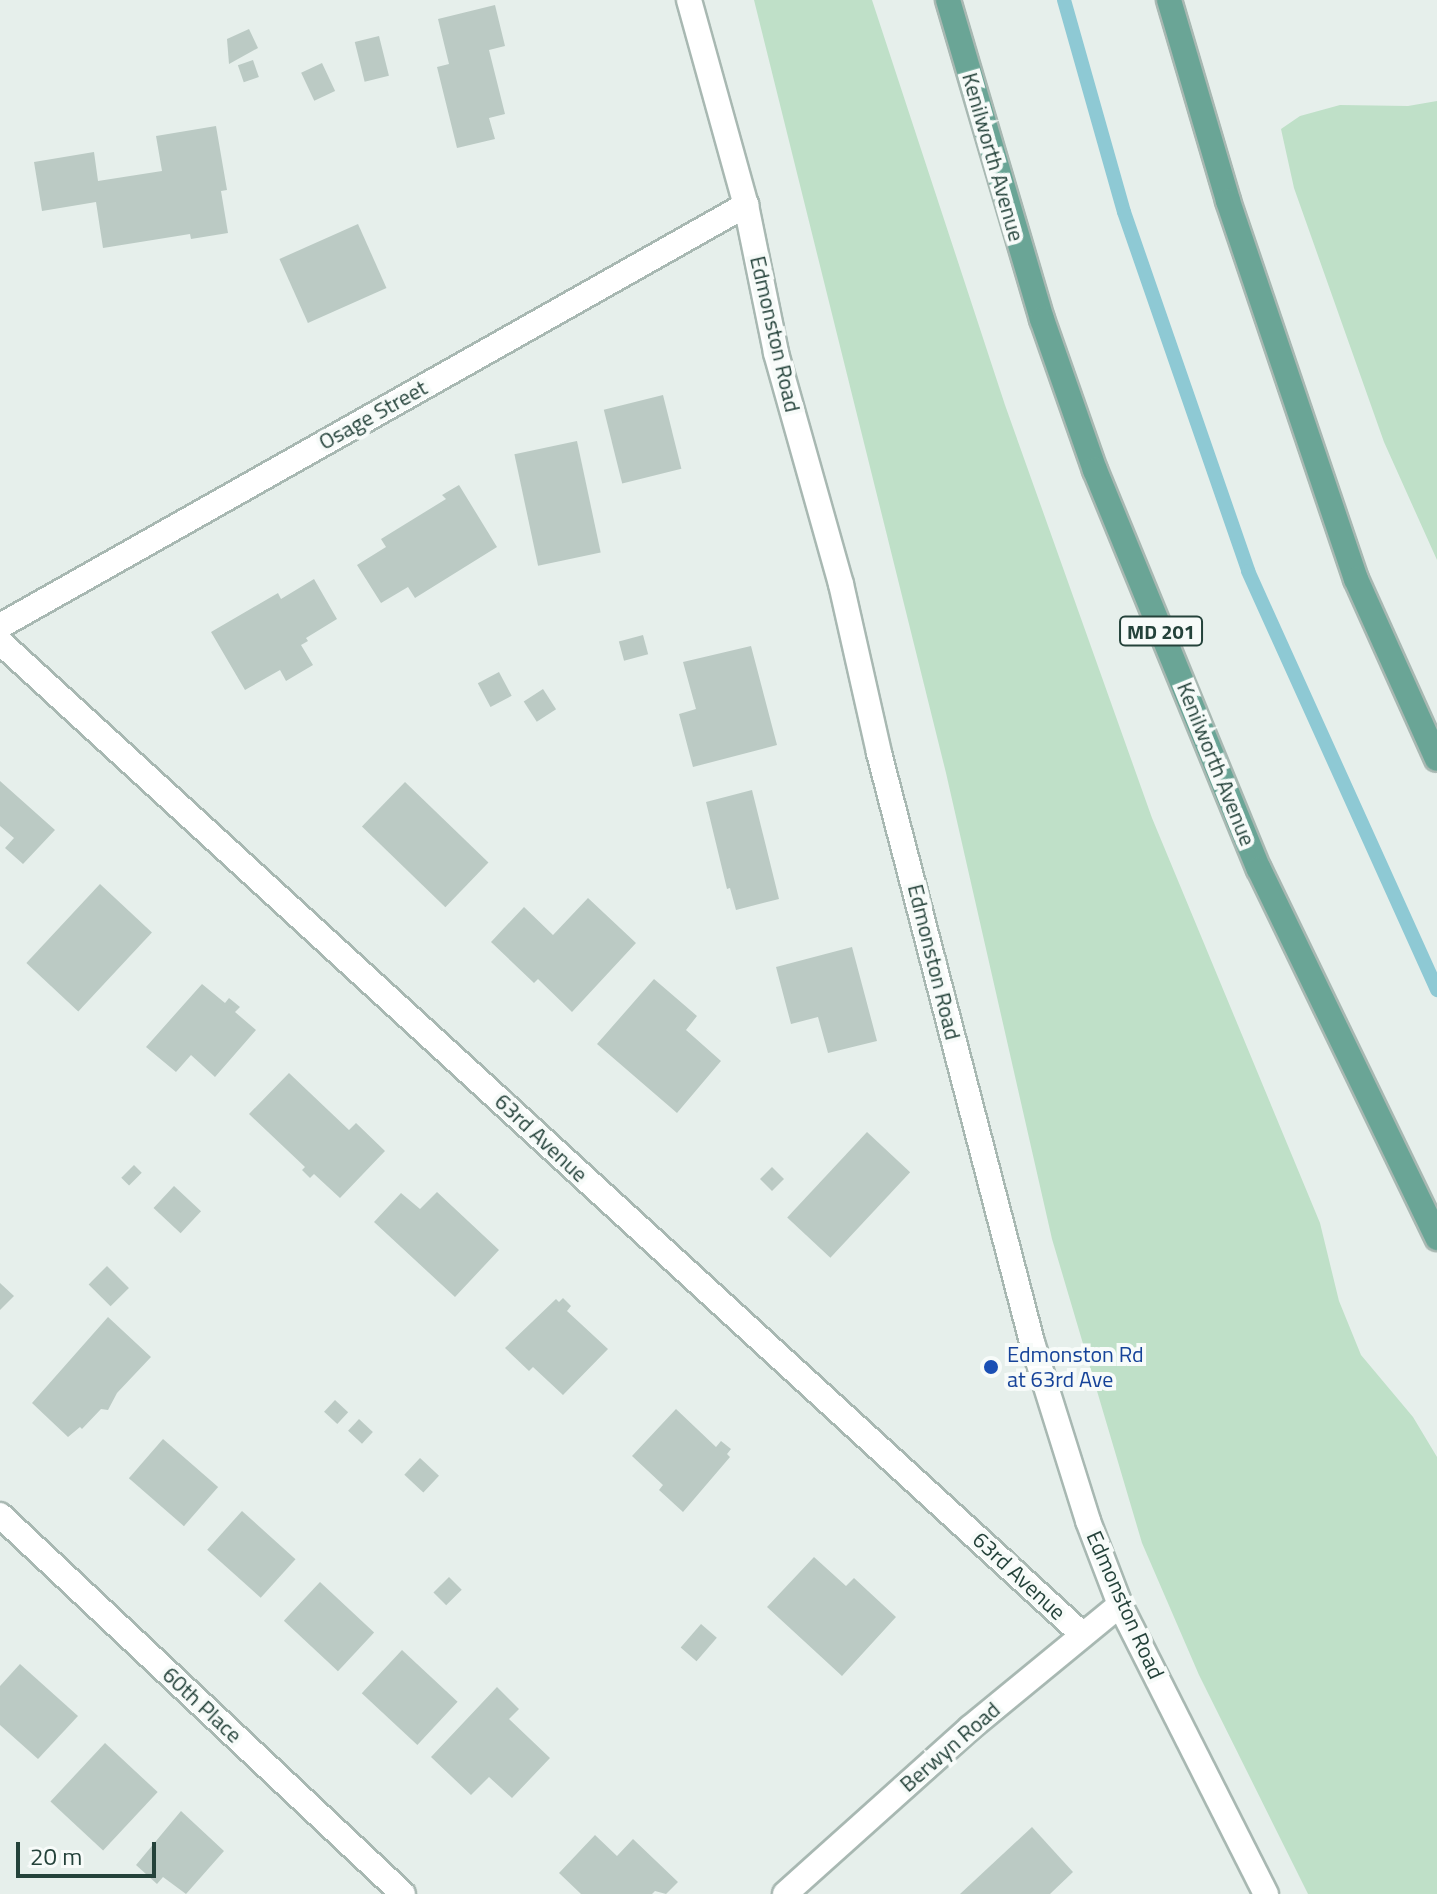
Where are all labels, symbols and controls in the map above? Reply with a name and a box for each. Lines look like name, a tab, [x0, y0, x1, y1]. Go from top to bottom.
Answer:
street label: Kenilworth Avenue	[956, 70, 1030, 244]
street label: Edmonston Road	[744, 253, 806, 415]
street label: Osage Street	[314, 374, 432, 456]
road number: MD 201	[1119, 615, 1203, 647]
street label: Kenilworth Avenue	[1171, 678, 1261, 850]
street label: Edmonston Road	[902, 882, 966, 1042]
street label: 63rd Avenue	[489, 1088, 593, 1188]
place label: Edmonston Rd at 63rd Ave	[1007, 1341, 1144, 1392]
marker: Edmonston Rd at 63rd Ave	[982, 1358, 1000, 1376]
street label: 63rd Avenue	[967, 1526, 1071, 1626]
street label: Edmonston Road	[1081, 1527, 1169, 1683]
street label: 60th Place	[157, 1662, 247, 1748]
street label: Berwyn Road	[895, 1696, 1005, 1798]
scale bar	[20, 1826, 160, 1876]
text: 20 m	[30, 1838, 82, 1874]

